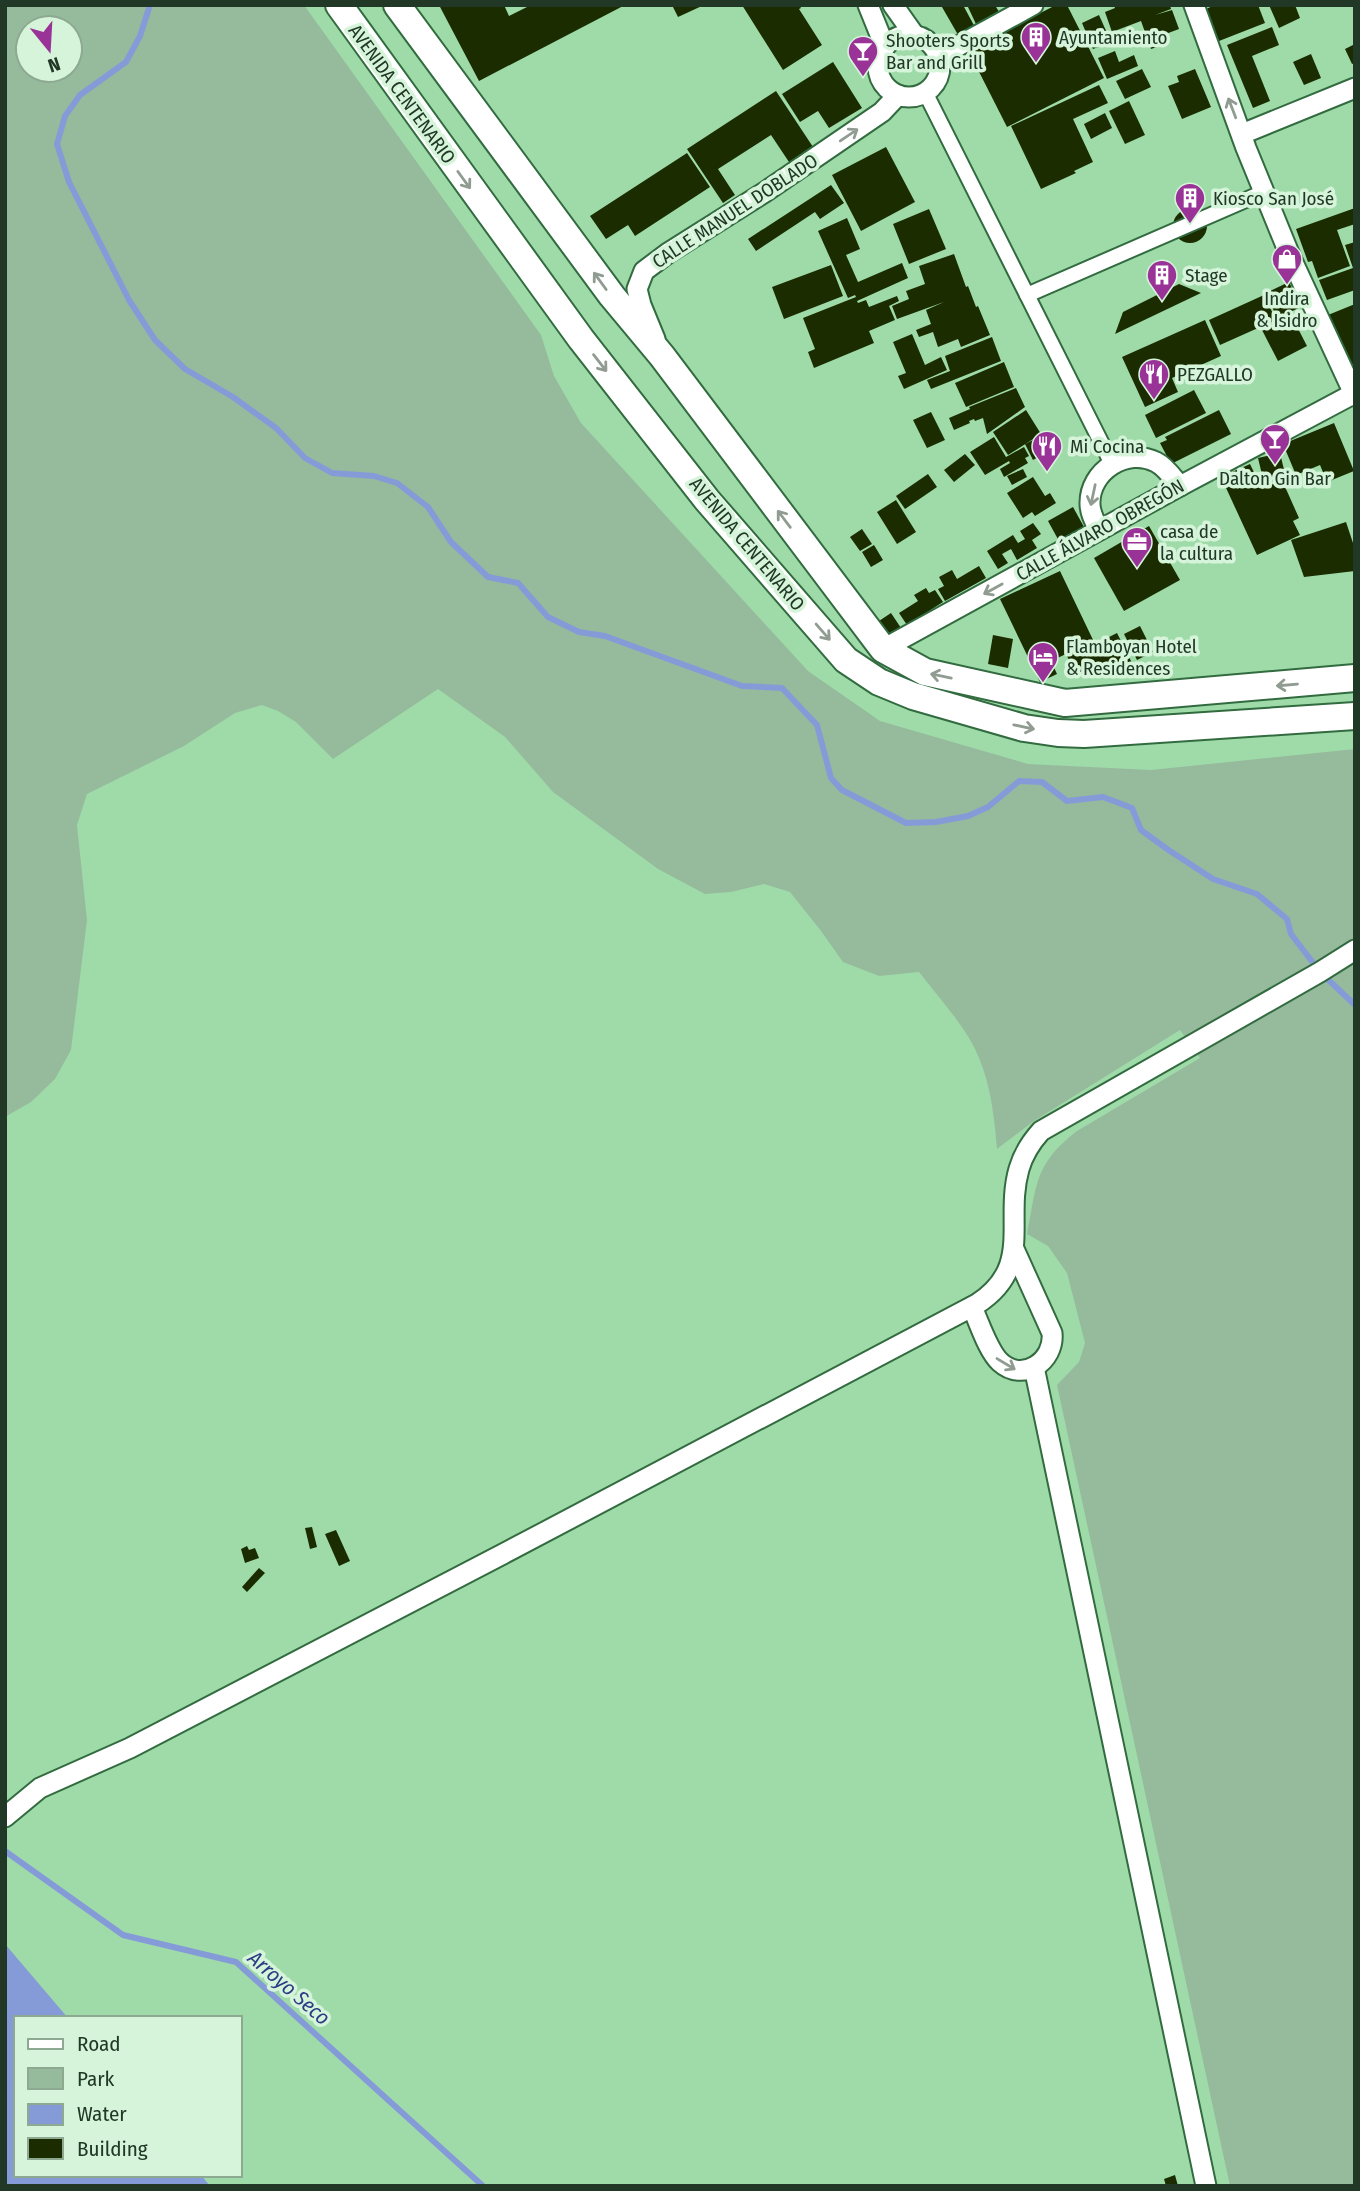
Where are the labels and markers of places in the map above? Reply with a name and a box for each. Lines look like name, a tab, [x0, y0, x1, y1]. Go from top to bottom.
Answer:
building icon: Ayuntamiento	[1019, 20, 1053, 64]
place label: Ayuntamiento	[1059, 26, 1168, 49]
place label: Shooters Sports Bar and Grill	[886, 29, 1010, 74]
bar icon: Shooters Sports Bar and Grill	[846, 34, 880, 78]
building icon: Kiosco San José	[1173, 181, 1207, 225]
place label: Kiosco San José	[1213, 187, 1334, 210]
shop icon: Indira & Isidro	[1270, 242, 1304, 286]
building icon: Stage	[1145, 258, 1179, 302]
place label: Stage	[1185, 264, 1228, 287]
place label: Indira & Isidro	[1256, 287, 1318, 332]
restaurant icon: PEZGALLO	[1137, 357, 1171, 401]
place label: PEZGALLO	[1177, 363, 1253, 386]
bar icon: Dalton Gin Bar	[1258, 422, 1292, 466]
restaurant icon: Mi Cocina	[1030, 429, 1064, 473]
place label: Mi Cocina	[1070, 435, 1144, 458]
place label: Dalton Gin Bar	[1219, 467, 1331, 490]
place label: casa de la cultura	[1160, 520, 1233, 565]
office icon: casa de la cultura	[1120, 525, 1154, 569]
place label: Flamboyan Hotel & Residences	[1066, 635, 1197, 680]
hotel icon: Flamboyan Hotel & Residences	[1026, 640, 1060, 684]

